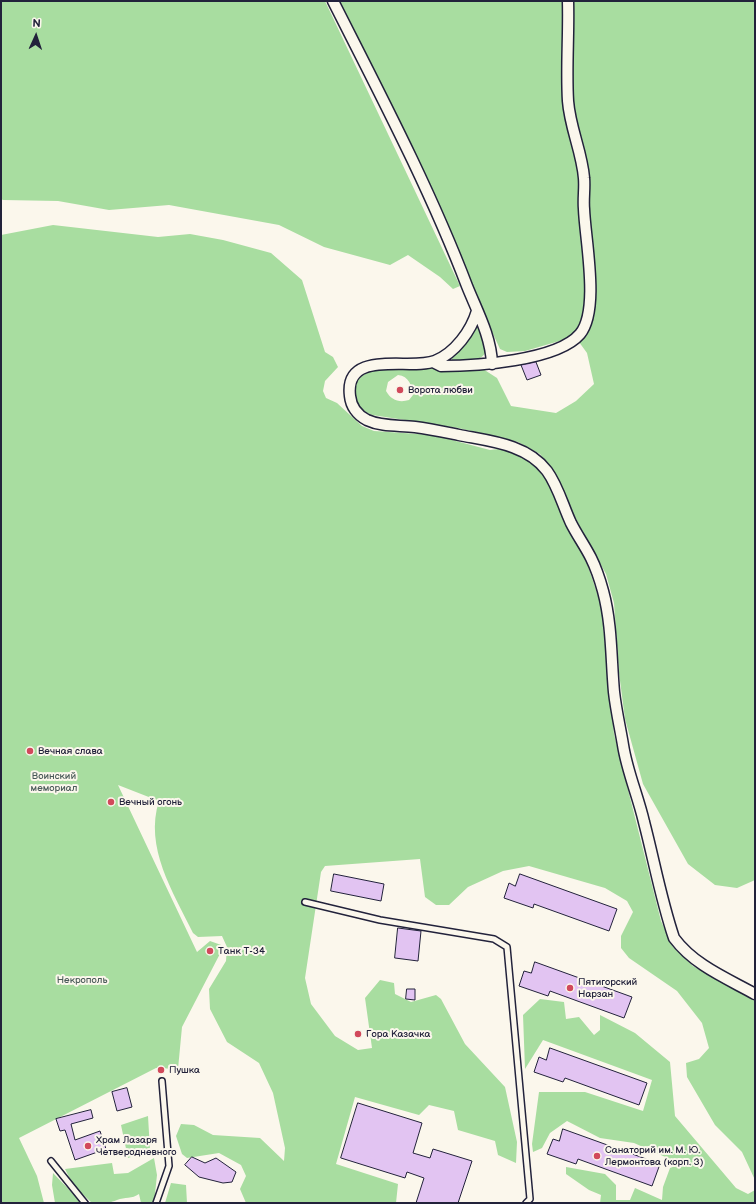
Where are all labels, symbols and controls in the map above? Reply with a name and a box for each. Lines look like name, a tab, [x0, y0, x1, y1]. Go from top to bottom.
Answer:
north arrow	[16, 16, 56, 56]
text: N	[32, 17, 41, 30]
place label: Ворота любви	[408, 384, 473, 396]
marker: Ворота любви	[395, 385, 405, 395]
place label: Вечная слава	[38, 745, 103, 757]
marker: Вечная слава	[25, 746, 35, 756]
park label: Воинский мемориал	[31, 770, 77, 794]
place label: Вечный огонь	[119, 796, 182, 808]
marker: Вечный огонь	[106, 797, 116, 807]
place label: Танк Т-34	[218, 945, 265, 957]
marker: Танк Т-34	[205, 946, 215, 956]
park label: Некрополь	[57, 974, 107, 986]
place label: Пятигорский Нарзан	[578, 976, 637, 1000]
marker: Пятигорский Нарзан	[565, 983, 575, 993]
place label: Гора Казачка	[366, 1028, 430, 1040]
marker: Гора Казачка	[353, 1029, 363, 1039]
place label: Пушка	[169, 1064, 200, 1076]
marker: Пушка	[156, 1065, 166, 1075]
place label: Храм Лазаря Четверодневного	[96, 1134, 177, 1158]
marker: Храм Лазаря Четверодневного	[83, 1141, 93, 1151]
place label: Санаторий им. М. Ю. Лермонтова (корп. 3)	[605, 1144, 703, 1168]
marker: Санаторий им. М. Ю. Лермонтова (корп. 3)	[592, 1151, 602, 1161]

